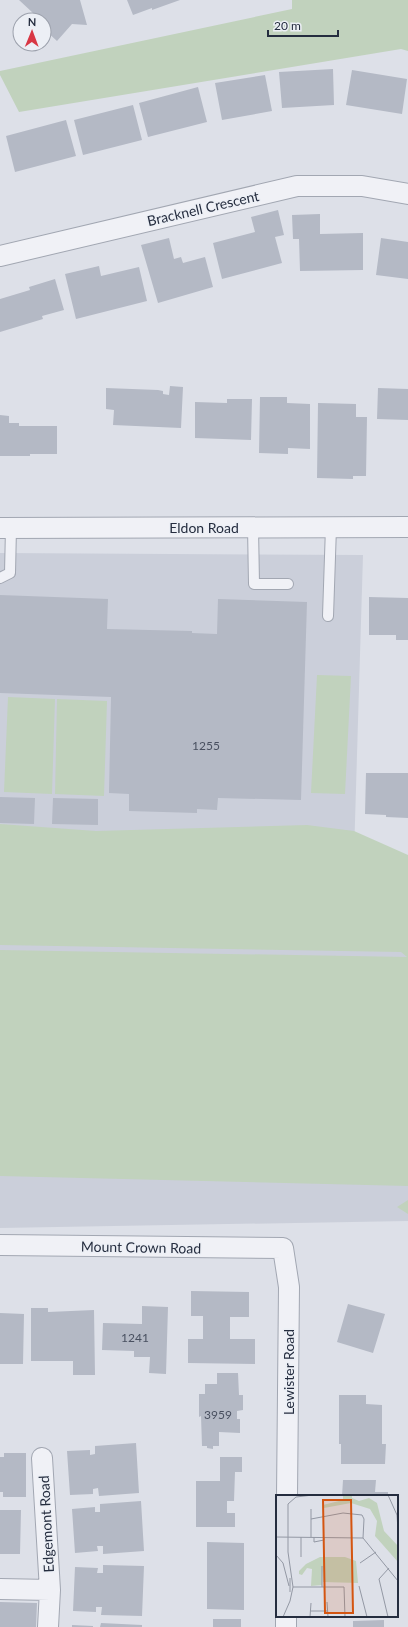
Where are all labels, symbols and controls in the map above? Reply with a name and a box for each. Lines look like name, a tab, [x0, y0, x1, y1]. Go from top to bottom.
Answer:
north arrow	[12, 12, 52, 52]
scale bar	[268, 12, 338, 38]
text: N	[28, 15, 37, 28]
text: 20 m	[274, 18, 301, 33]
street label: Bracknell Crescent	[145, 187, 261, 229]
street label: Eldon Road	[169, 519, 239, 536]
house number: 1255	[192, 738, 220, 753]
street label: Mount Crown Road	[81, 1237, 201, 1257]
street label: Lewister Road	[280, 1329, 297, 1415]
house number: 1241	[121, 1330, 149, 1345]
house number: 3959	[204, 1407, 232, 1422]
street label: Edgemont Road	[35, 1475, 57, 1573]
inset map	[276, 1495, 398, 1617]

